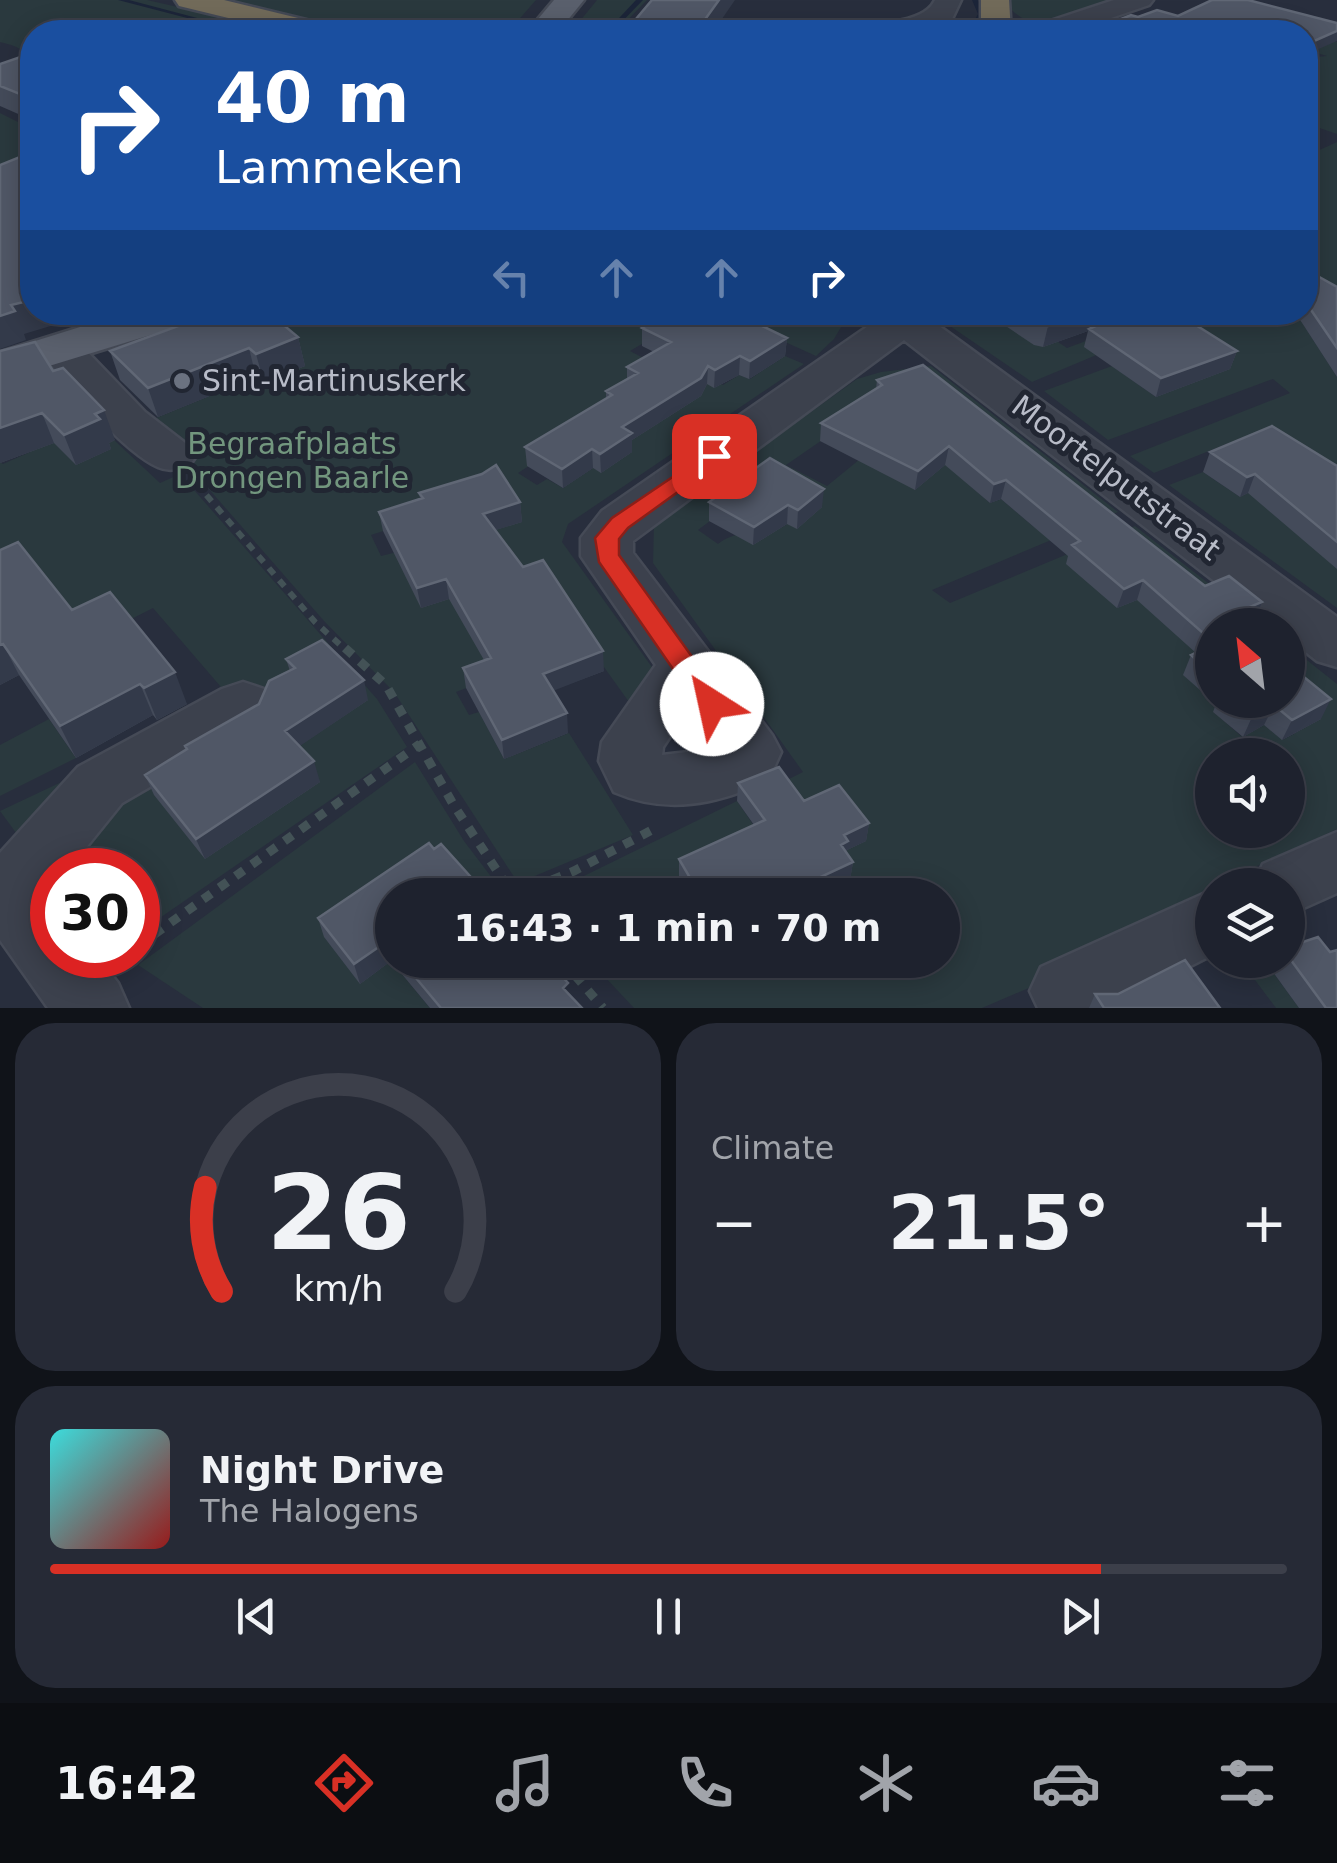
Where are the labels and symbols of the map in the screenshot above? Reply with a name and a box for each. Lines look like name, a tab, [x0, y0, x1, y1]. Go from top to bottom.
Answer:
place label: Sint-Martinuskerk	[202, 363, 466, 398]
marker: Sint-Martinuskerk	[171, 370, 193, 392]
street label: Moortelputstraat	[1005, 388, 1227, 567]
pin	[672, 414, 757, 499]
park label: Begraafplaats Drongen Baarle	[175, 426, 409, 495]
north arrow	[1195, 608, 1305, 718]
position arrow	[660, 652, 764, 756]
speed limit sign: 30	[30, 848, 160, 978]

